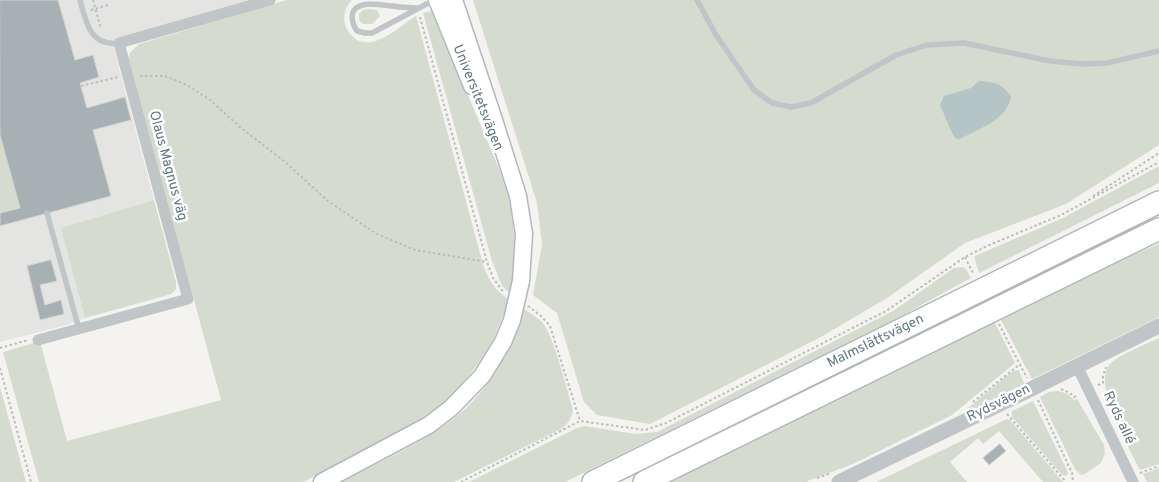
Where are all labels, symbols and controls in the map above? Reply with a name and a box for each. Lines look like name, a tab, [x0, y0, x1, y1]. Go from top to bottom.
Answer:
street label: Universitetsvägen	[448, 42, 506, 154]
street label: Olaus Magnus väg	[144, 109, 190, 223]
street label: Malmslättsvägen	[825, 311, 927, 373]
street label: Rydsvägen	[965, 382, 1033, 426]
street label: Ryds allé	[1098, 389, 1138, 447]

